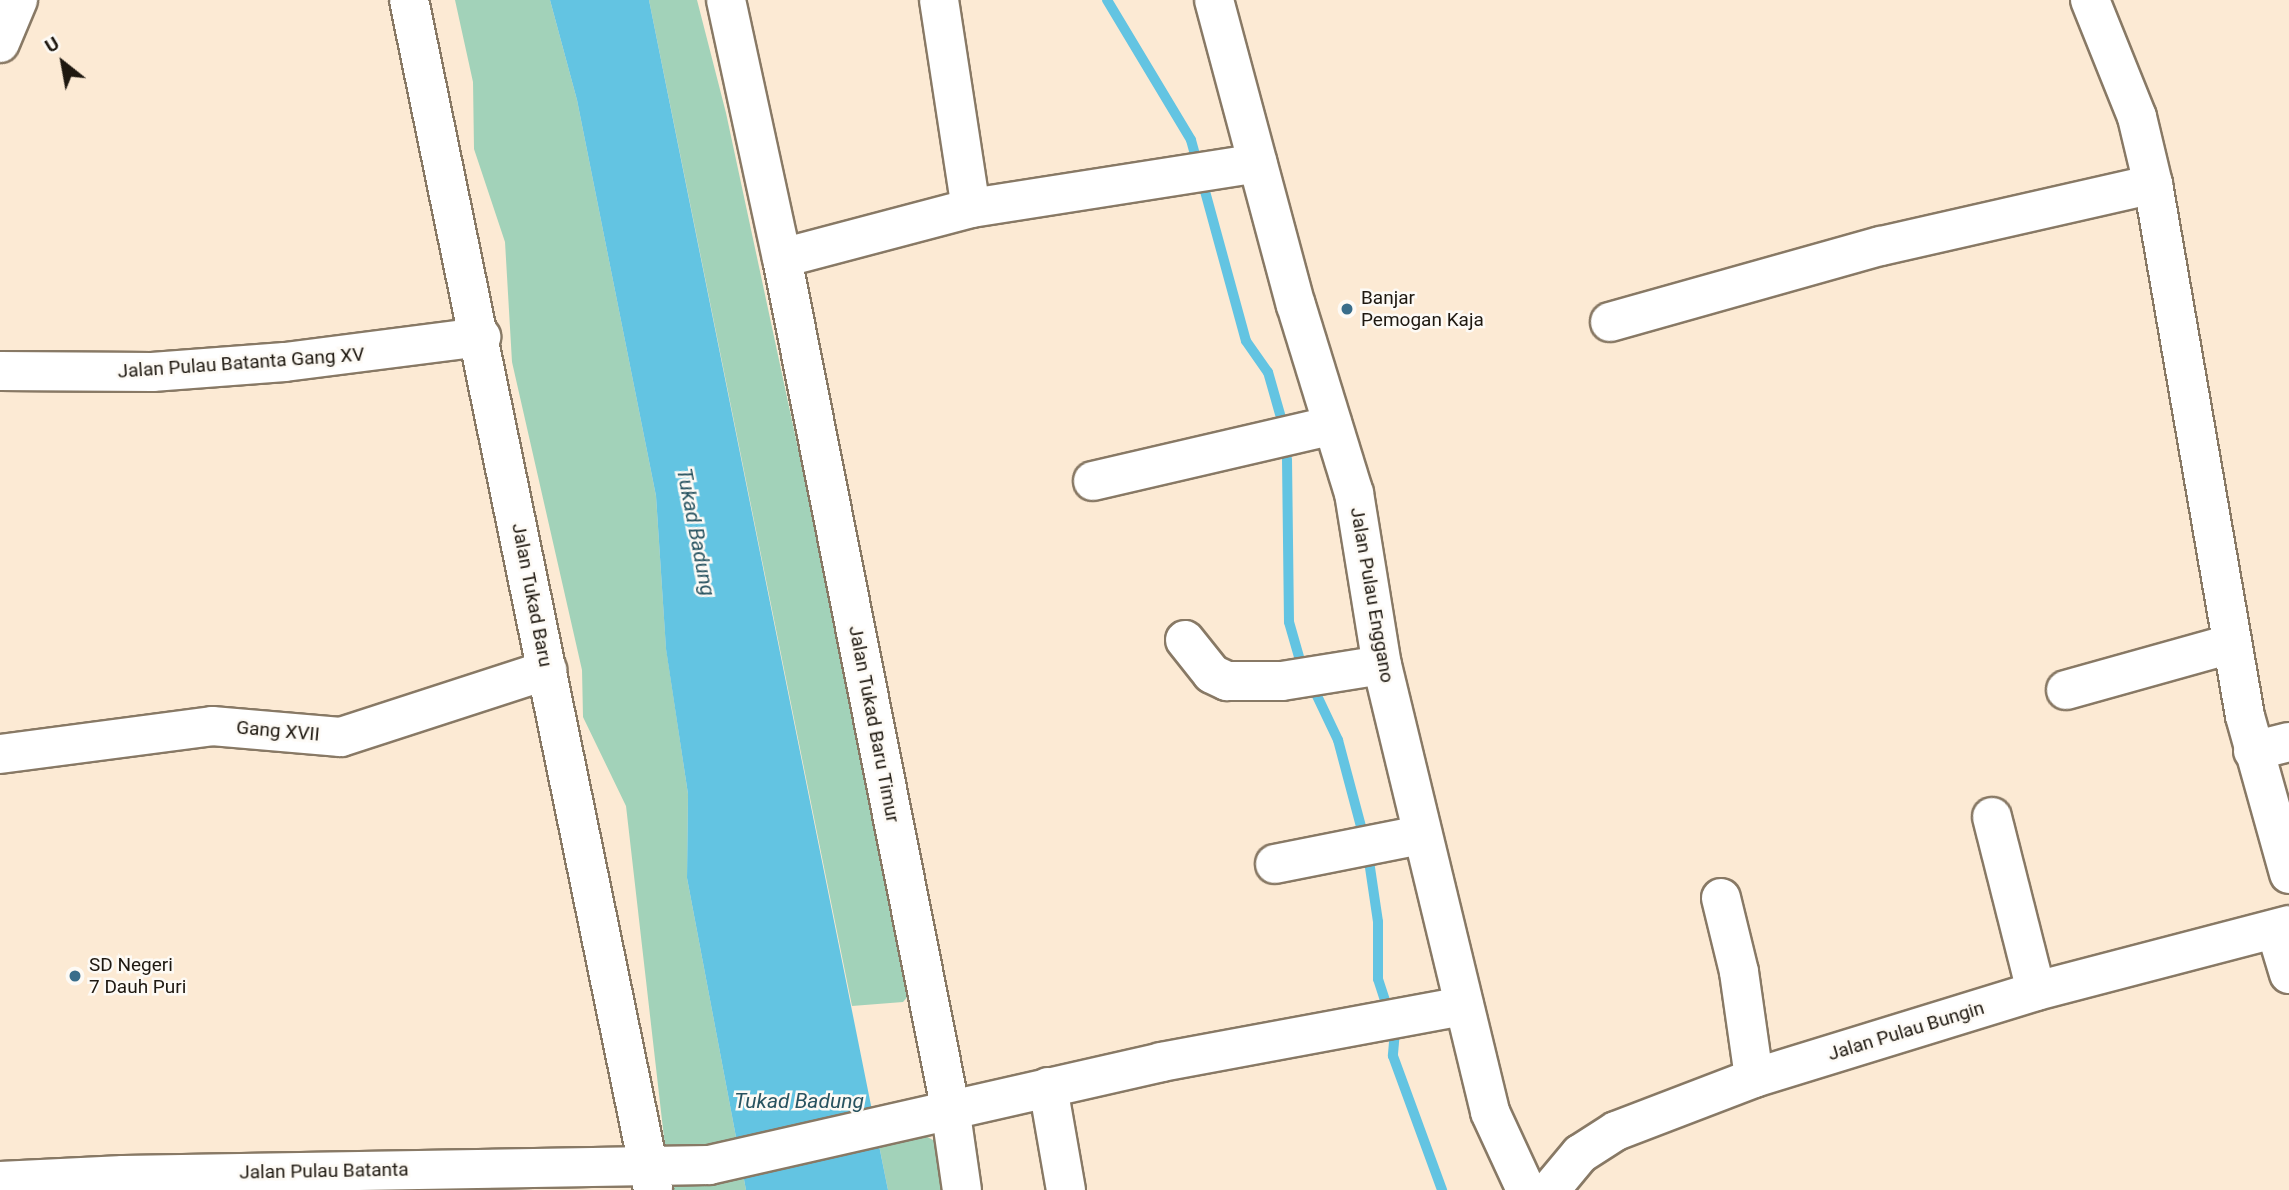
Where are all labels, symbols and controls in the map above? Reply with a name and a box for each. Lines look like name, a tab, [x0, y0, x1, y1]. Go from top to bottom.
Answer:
north arrow	[28, 28, 98, 98]
text: U	[41, 31, 63, 58]
place label: Banjar Pemogan Kaja	[1361, 287, 1484, 331]
marker: Banjar Pemogan Kaja	[1339, 301, 1355, 317]
street label: Jalan Pulau Batanta Gang XV	[117, 343, 365, 383]
water label: Tukad Badung	[671, 466, 721, 598]
street label: Jalan Pulau Enggano	[1345, 505, 1399, 685]
street label: Jalan Tukad Baru	[507, 521, 557, 669]
street label: Jalan Tukad Baru Timur	[844, 623, 904, 825]
street label: Gang XVII	[235, 716, 321, 746]
place label: SD Negeri 7 Dauh Puri	[89, 954, 186, 998]
marker: SD Negeri 7 Dauh Puri	[67, 968, 83, 984]
street label: Jalan Pulau Bungin	[1825, 996, 1987, 1066]
water label: Tukad Badung	[734, 1088, 864, 1114]
street label: Jalan Pulau Batanta	[239, 1158, 409, 1184]

